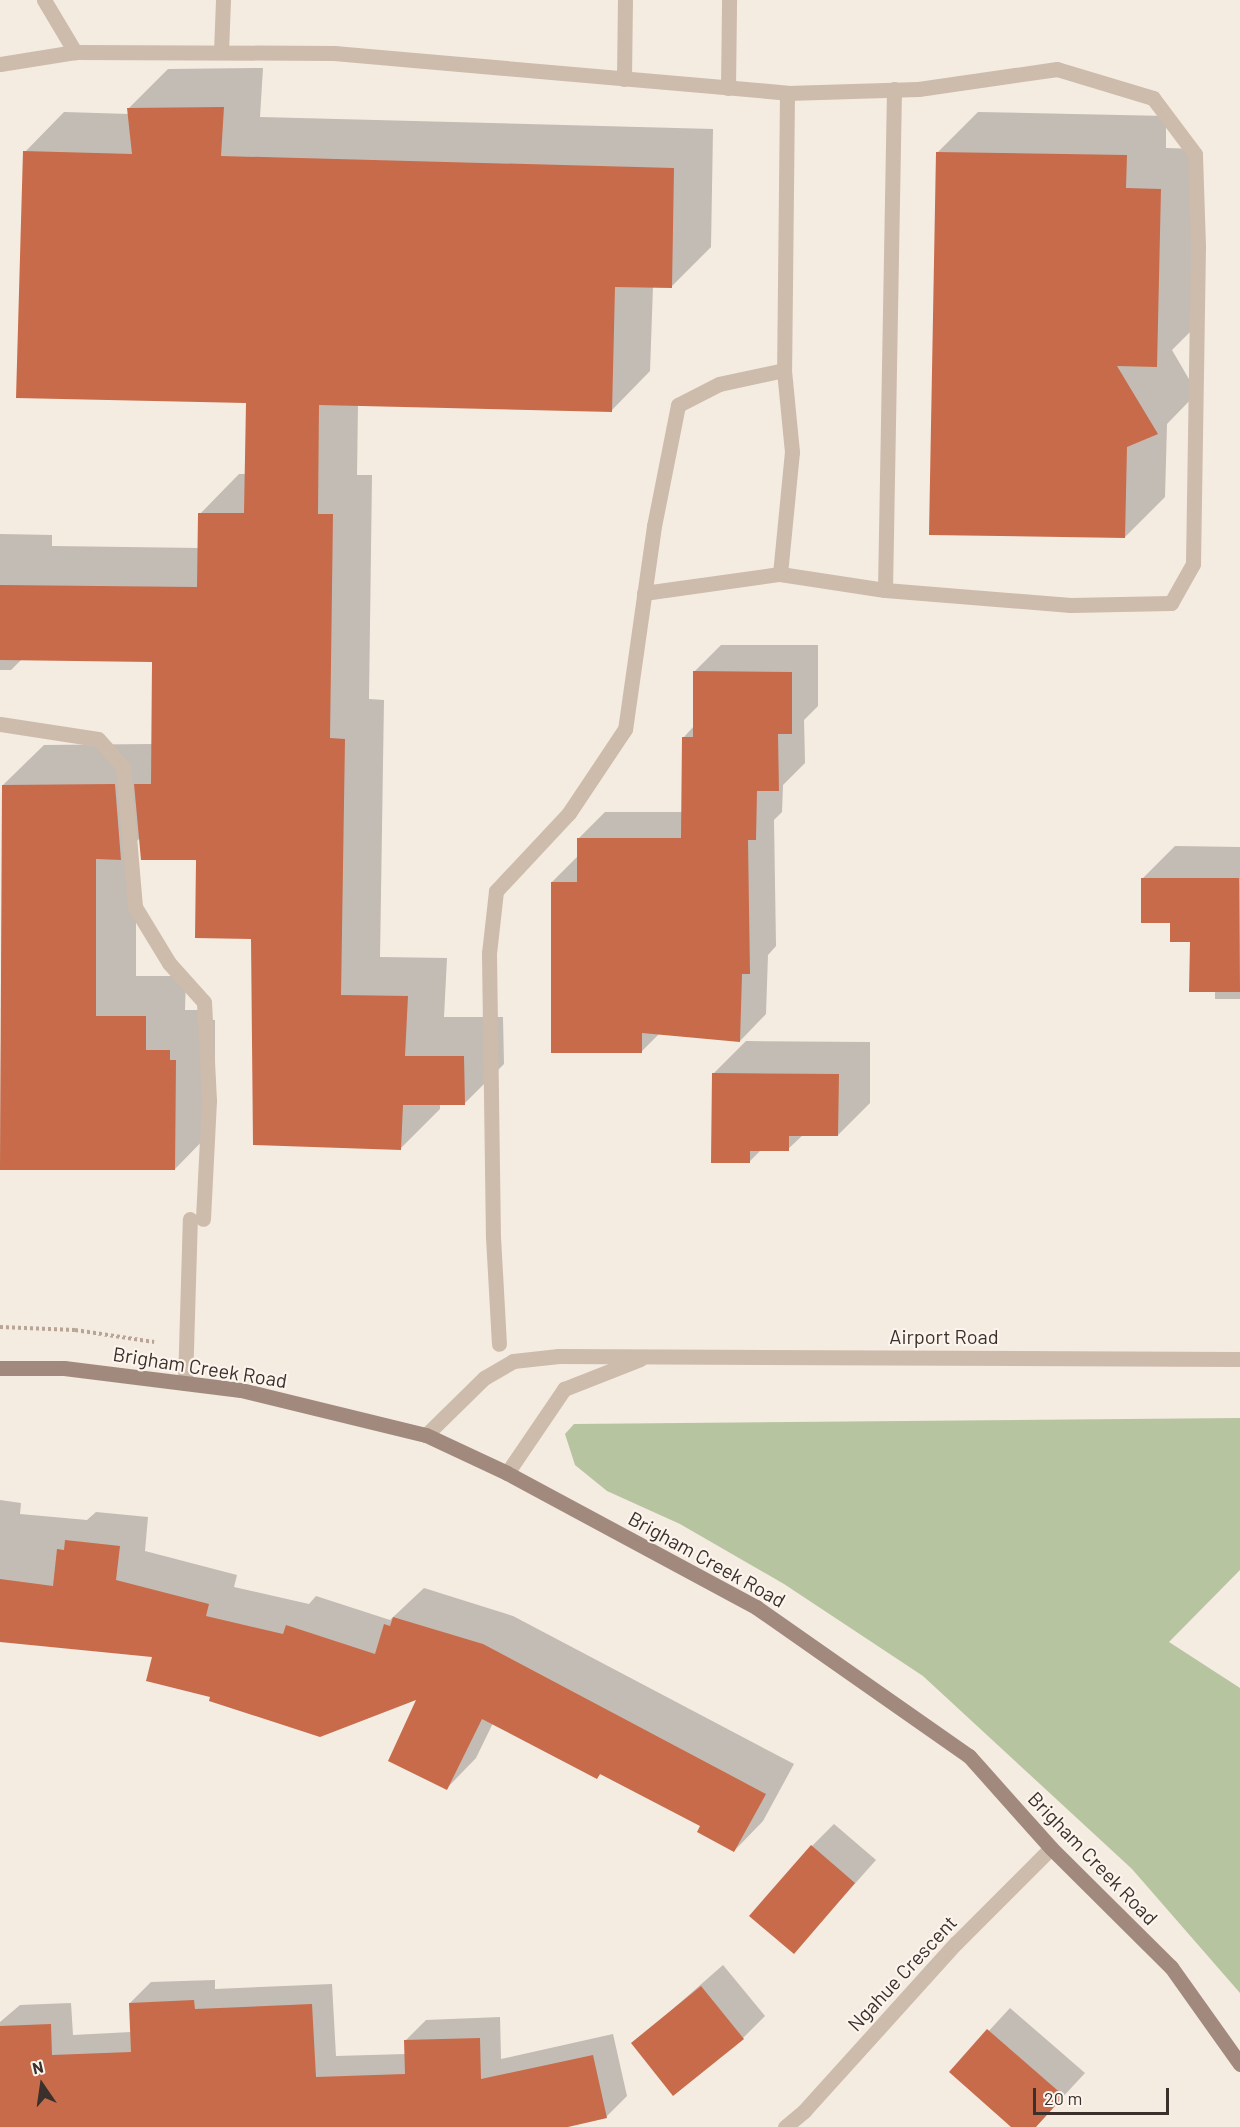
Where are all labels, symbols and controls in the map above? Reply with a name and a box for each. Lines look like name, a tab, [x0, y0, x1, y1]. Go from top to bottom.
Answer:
street label: Airport Road	[889, 1324, 999, 1348]
street label: Brigham Creek Road	[111, 1341, 289, 1393]
street label: Brigham Creek Road	[624, 1506, 790, 1612]
street label: Brigham Creek Road	[1023, 1786, 1163, 1930]
street label: Ngahue Crescent	[842, 1910, 962, 2036]
north arrow	[12, 2055, 72, 2115]
text: N	[31, 2057, 45, 2077]
scale bar	[1036, 2076, 1172, 2114]
text: 20 m	[1044, 2087, 1082, 2109]

